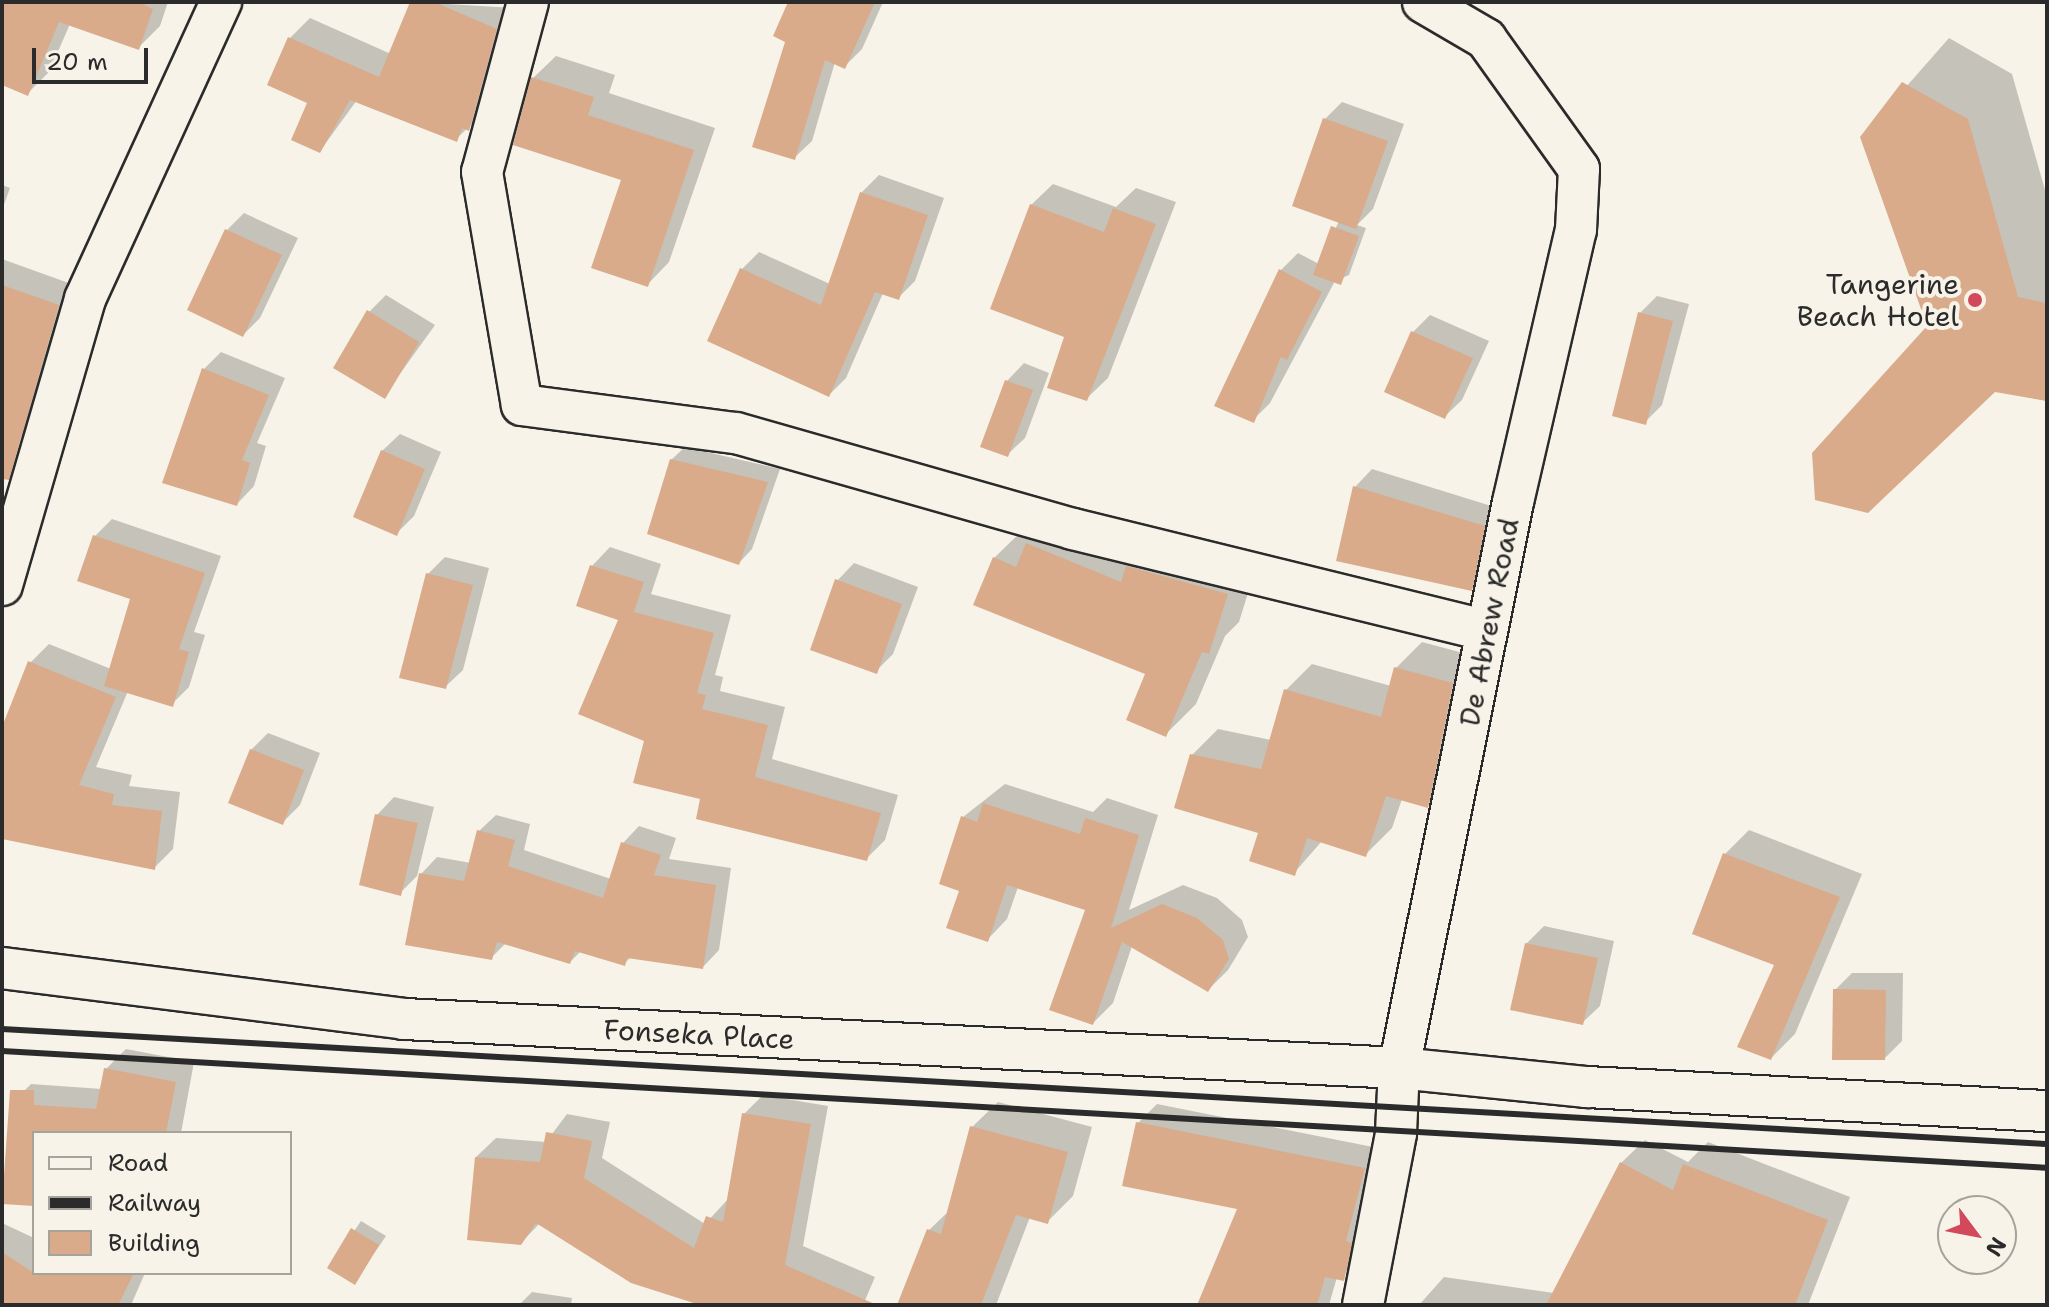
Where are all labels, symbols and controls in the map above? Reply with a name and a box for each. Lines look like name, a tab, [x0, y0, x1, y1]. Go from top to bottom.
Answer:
scale bar	[36, 32, 152, 82]
text: 20 m	[46, 46, 108, 78]
place label: Tangerine Beach Hotel	[1797, 267, 1959, 333]
marker: Tangerine Beach Hotel	[1966, 291, 1984, 309]
street label: De Abrew Road	[1452, 515, 1526, 729]
street label: Fonseka Place	[603, 1012, 795, 1056]
legend	[32, 1131, 292, 1275]
text: Road	[108, 1147, 168, 1179]
text: Railway	[108, 1187, 201, 1219]
north arrow	[1937, 1195, 2017, 1275]
text: Building	[108, 1227, 200, 1259]
text: N	[1979, 1232, 2013, 1262]

